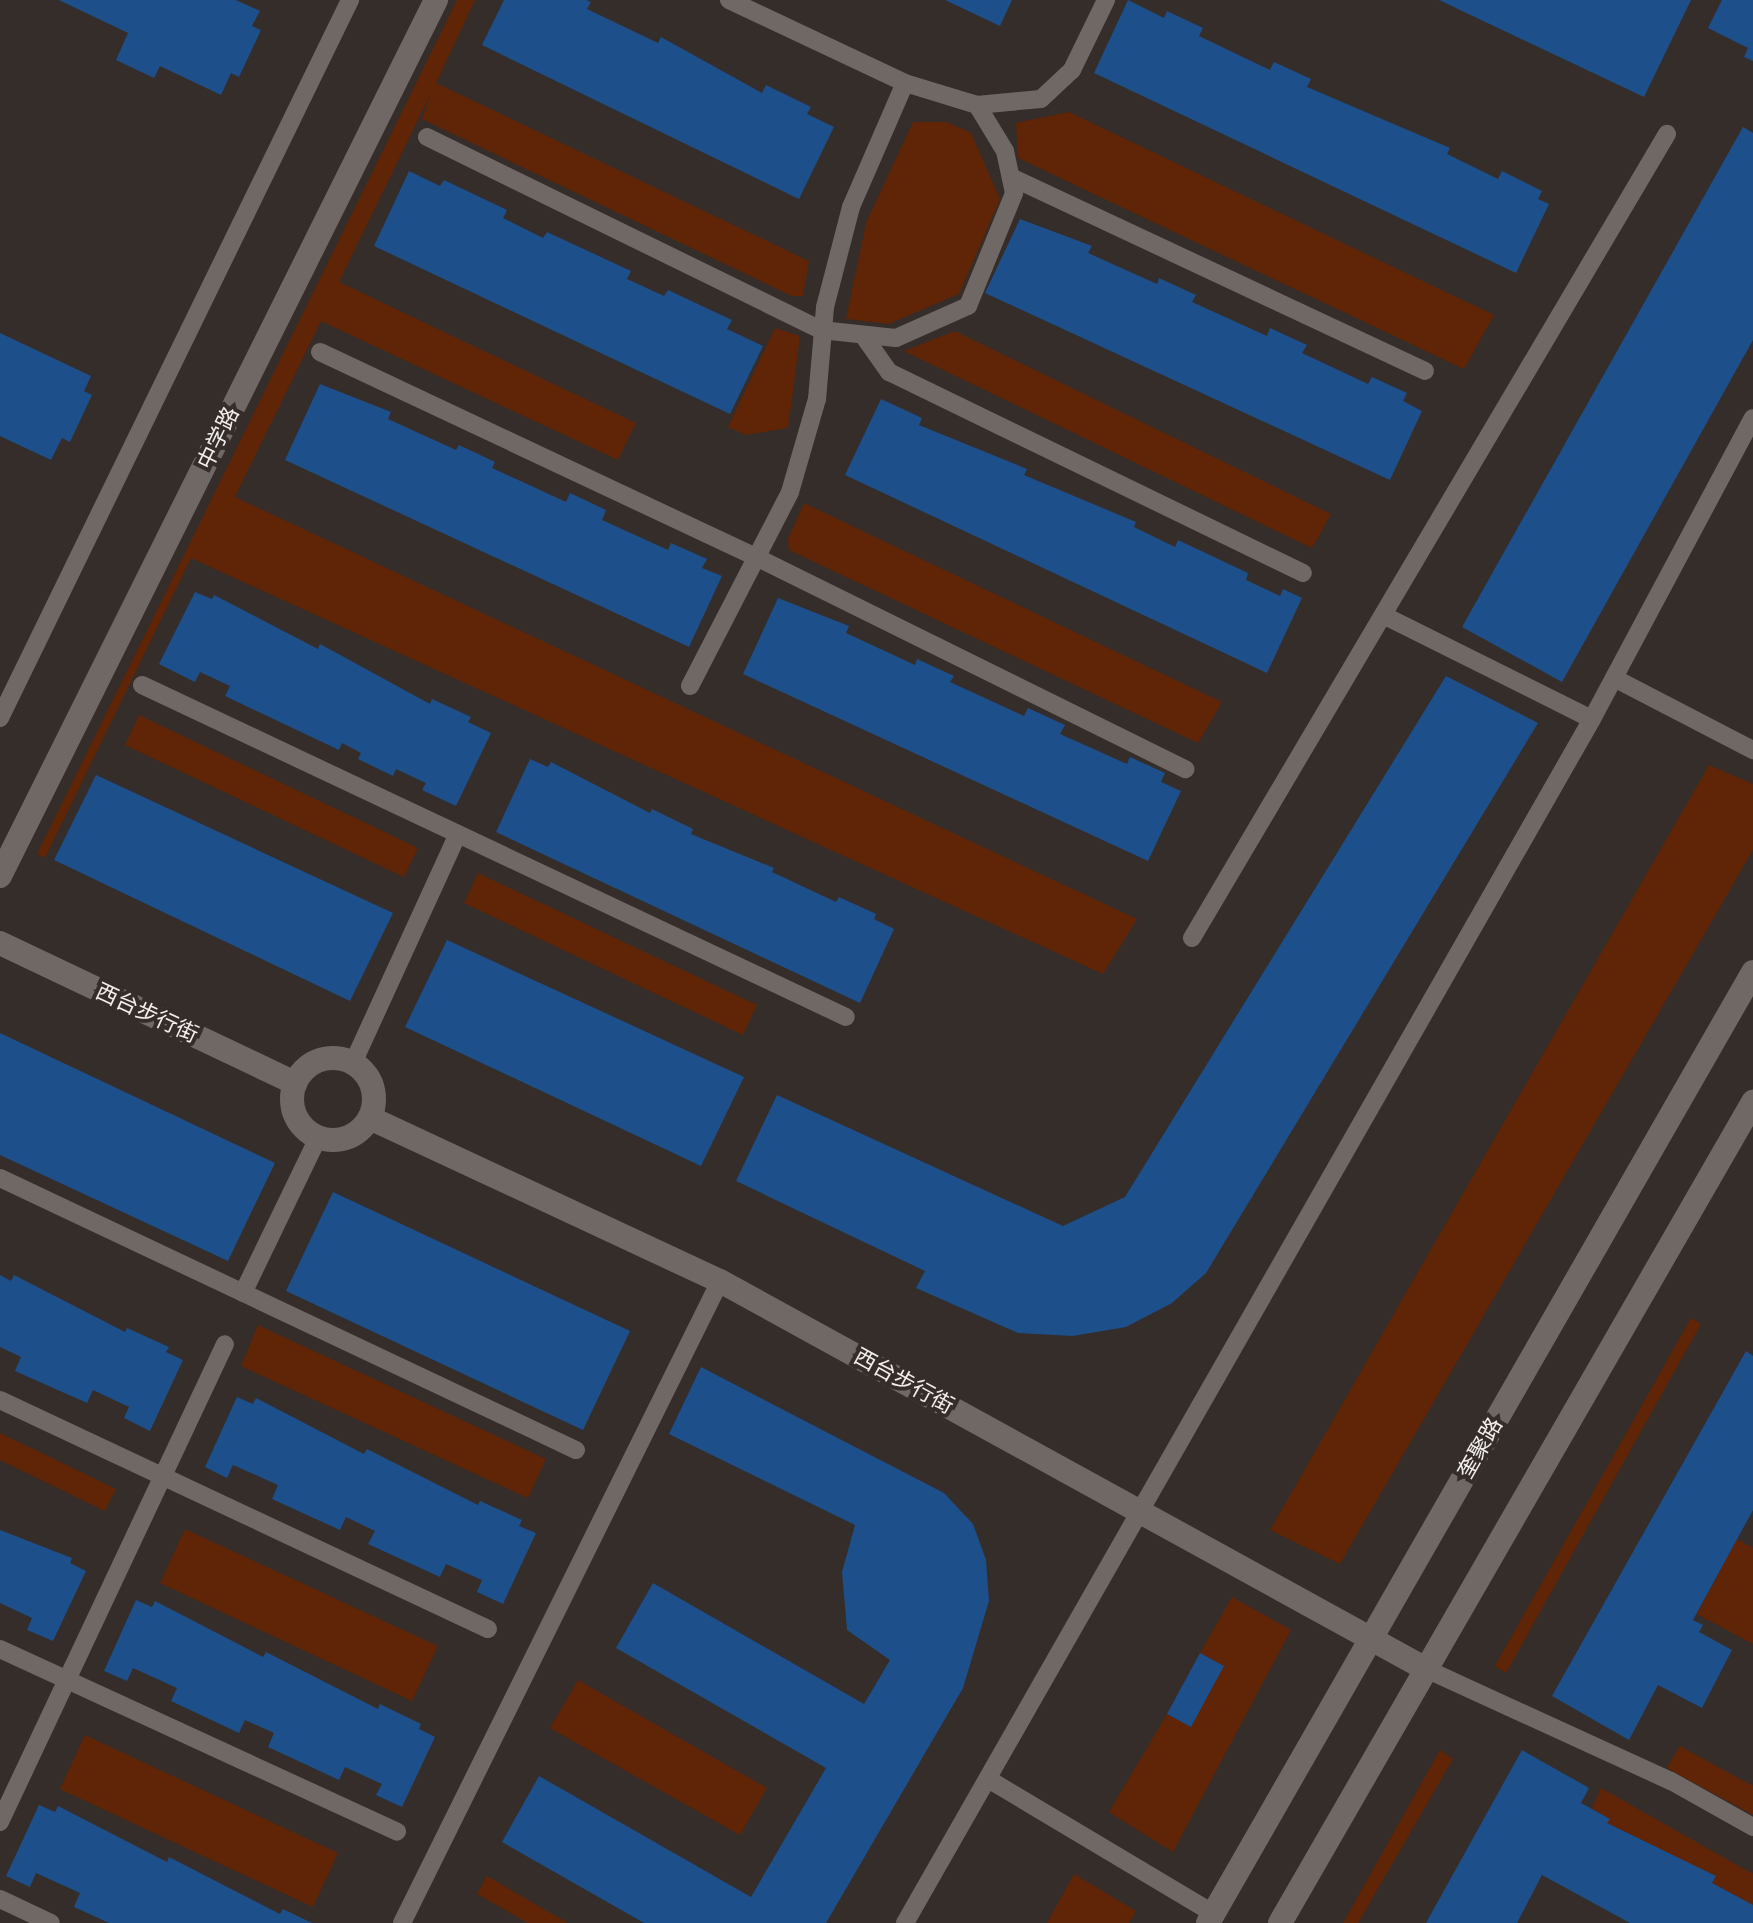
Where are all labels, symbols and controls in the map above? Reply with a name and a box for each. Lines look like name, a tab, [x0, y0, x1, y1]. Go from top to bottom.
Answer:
street label: 中学路	[192, 403, 244, 473]
street label: 西台步行街	[92, 978, 202, 1048]
street label: 西台步行街	[849, 1343, 959, 1419]
street label: 奎聚路	[1452, 1413, 1508, 1483]

